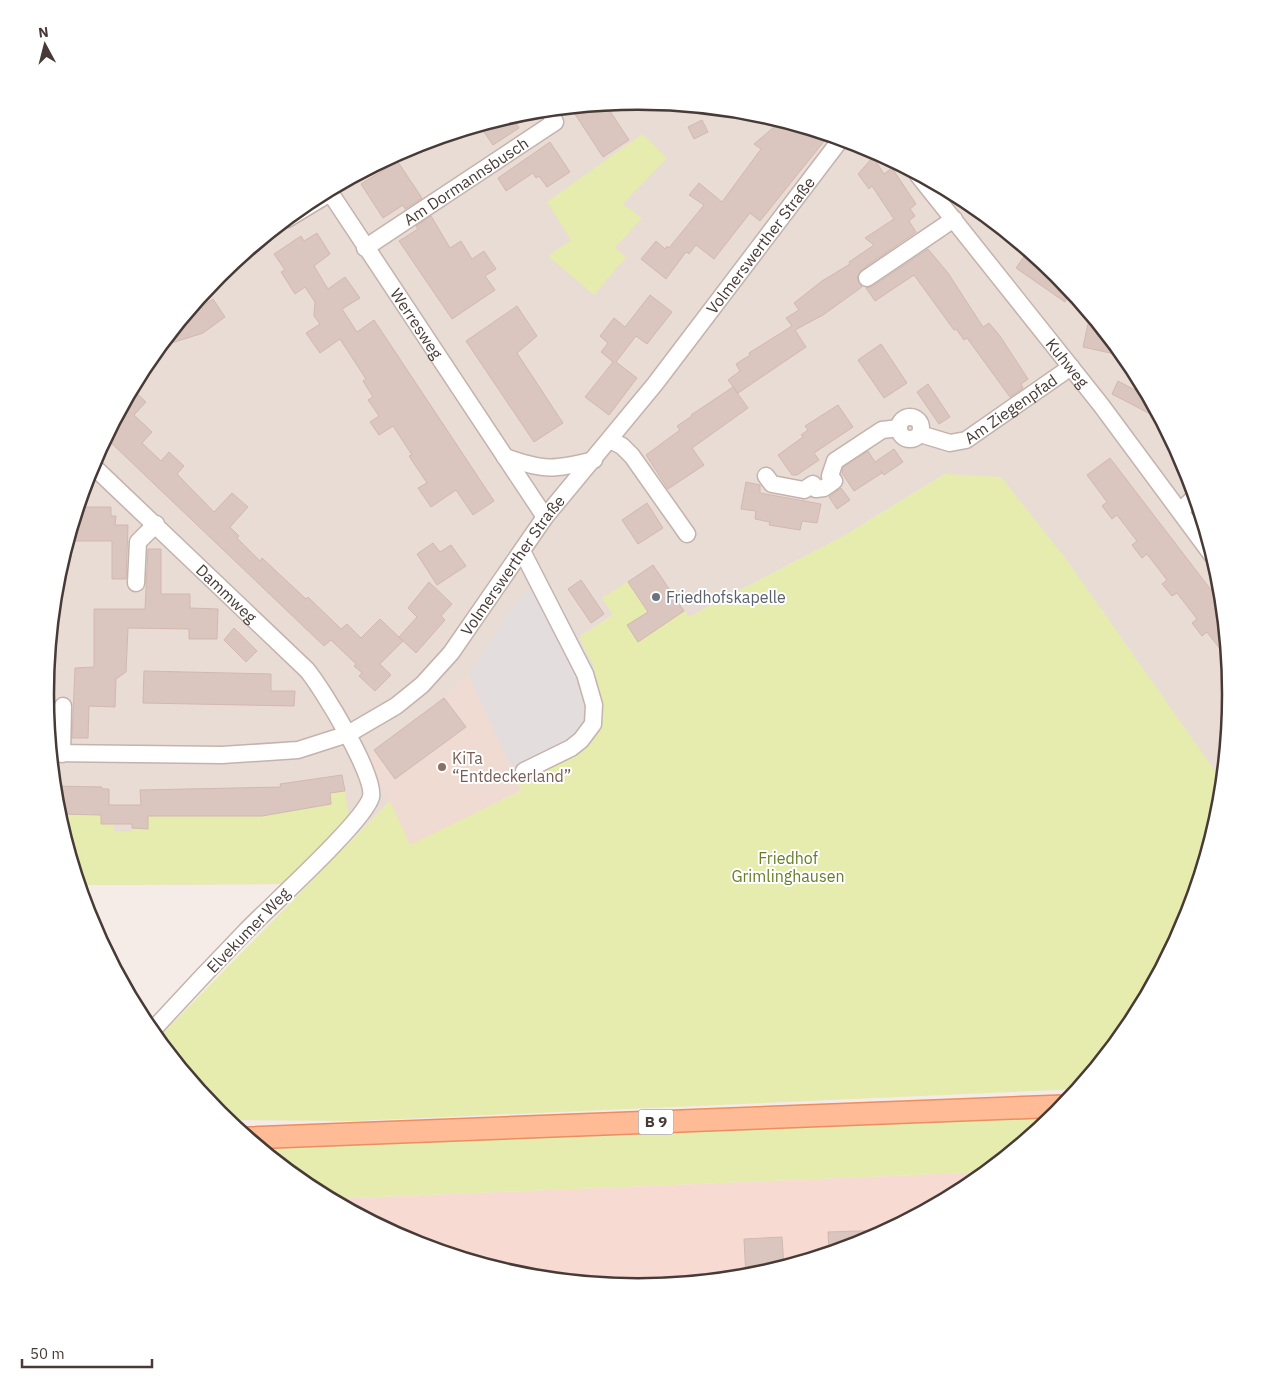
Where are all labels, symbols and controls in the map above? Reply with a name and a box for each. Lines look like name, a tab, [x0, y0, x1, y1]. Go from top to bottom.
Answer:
north arrow	[20, 20, 70, 70]
text: N	[37, 23, 50, 42]
street label: Am Dormannsbusch	[400, 133, 532, 230]
street label: Volmerswerther Straße	[702, 172, 819, 318]
street label: Werresweg	[386, 285, 448, 363]
street label: Kuhweg	[1042, 334, 1094, 392]
street label: Am Ziegenpfad	[960, 370, 1061, 448]
street label: Volmerswerther Straße	[456, 491, 569, 639]
street label: Dammweg	[192, 560, 262, 627]
place label: Friedhofskapelle	[666, 587, 786, 607]
marker: Friedhofskapelle	[650, 591, 662, 603]
place label: KiTa “Entdeckerland”	[452, 748, 571, 786]
marker: KiTa “Entdeckerland”	[436, 761, 448, 773]
park label: Friedhof Grimlinghausen	[731, 848, 845, 886]
street label: Elvekumer Weg	[202, 883, 294, 977]
road number: B 9	[638, 1110, 674, 1134]
scale bar	[22, 1336, 152, 1368]
text: 50 m	[30, 1344, 65, 1363]

